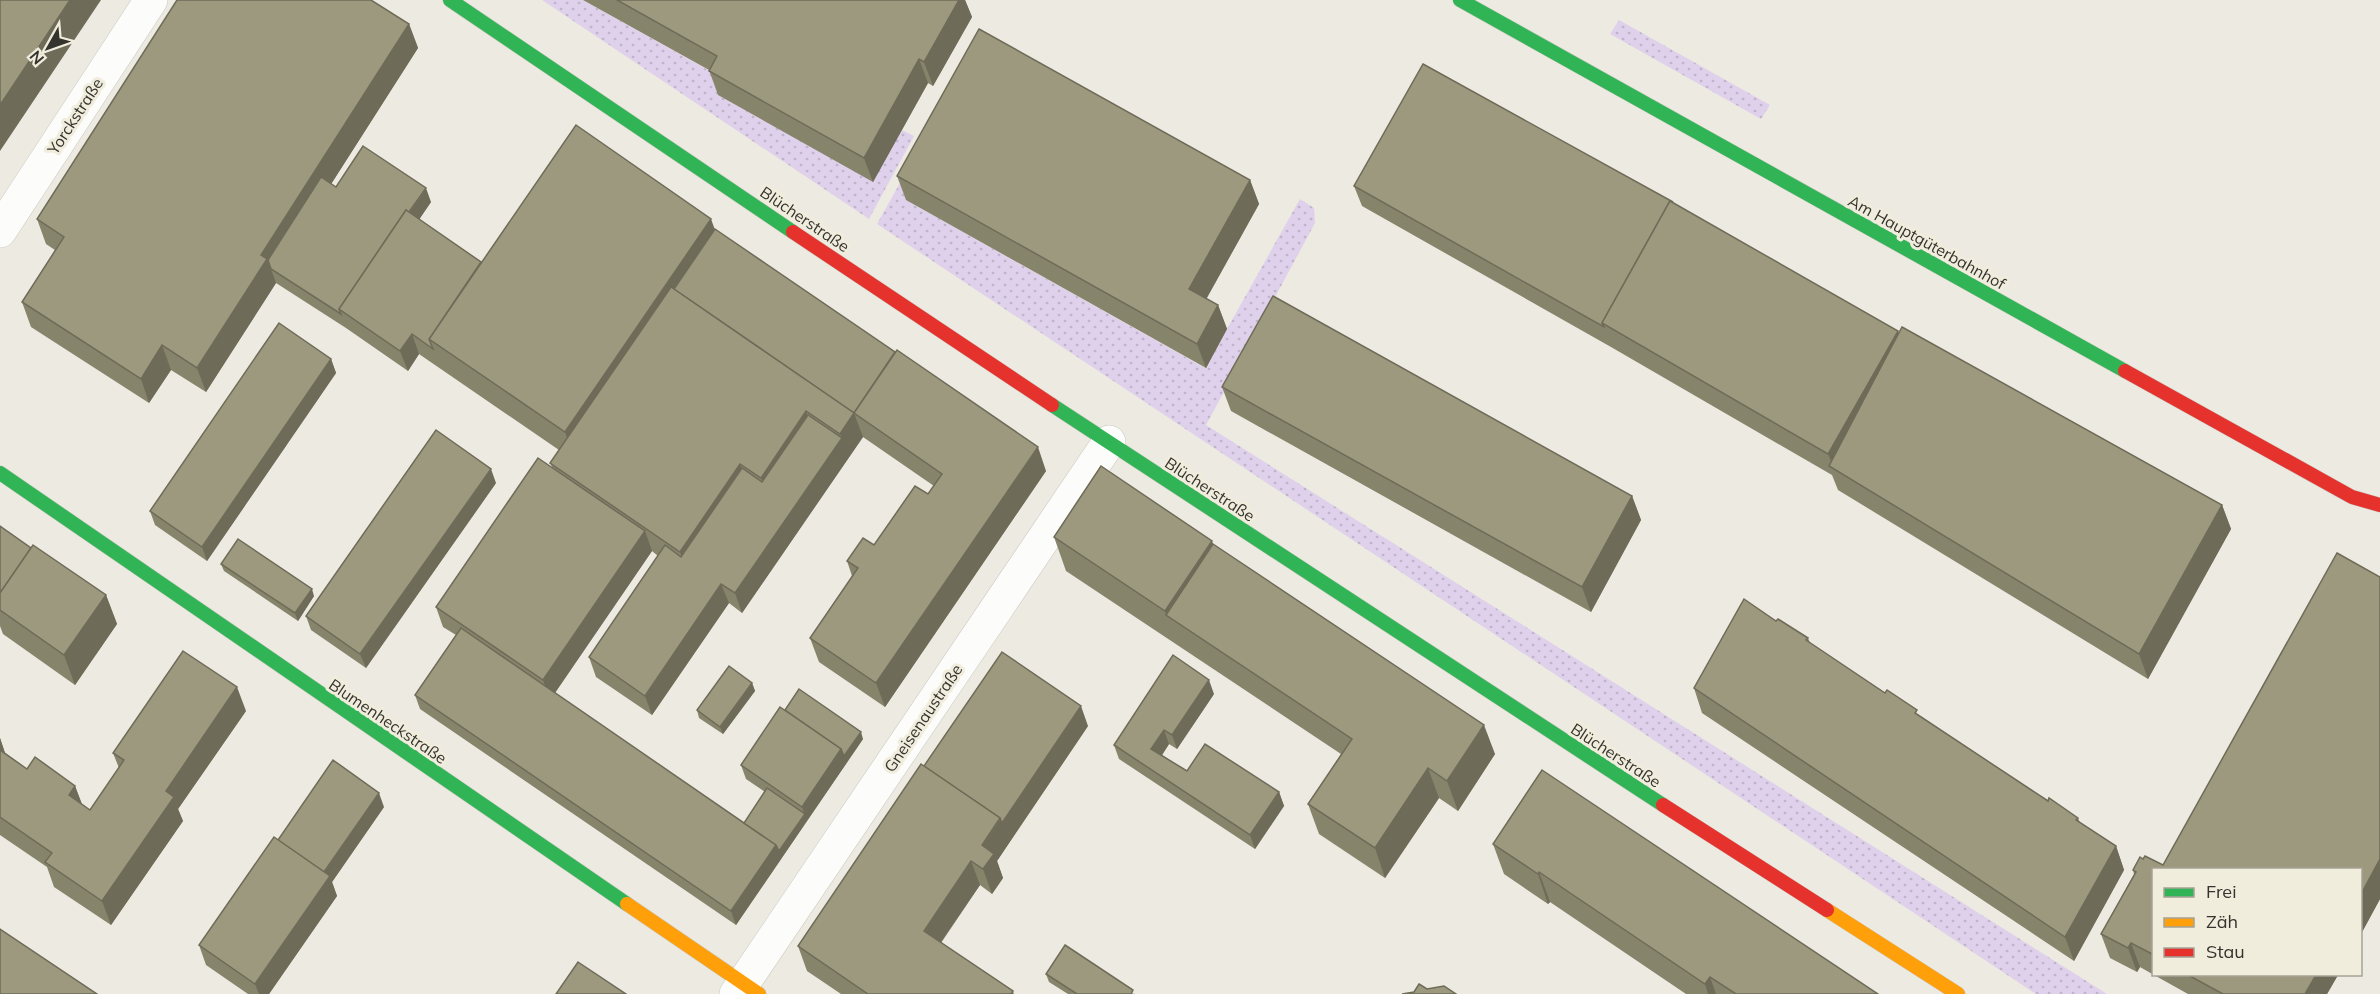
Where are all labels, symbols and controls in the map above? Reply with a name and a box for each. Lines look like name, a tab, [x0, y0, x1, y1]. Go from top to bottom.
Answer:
north arrow	[18, 18, 78, 78]
text: N	[25, 47, 48, 69]
street label: Yorckstraße	[42, 74, 107, 159]
street label: Blücherstraße	[757, 182, 853, 256]
street label: Am Hauptgüterbahnhof	[1845, 190, 2010, 294]
street label: Blücherstraße	[1161, 452, 1259, 526]
street label: Gneisenaustraße	[879, 660, 967, 776]
street label: Blumenheckstraße	[325, 674, 451, 768]
street label: Blücherstraße	[1567, 718, 1665, 792]
legend	[2152, 868, 2362, 976]
text: Frei	[2206, 880, 2236, 903]
text: Zäh	[2206, 910, 2238, 933]
text: Stau	[2206, 940, 2245, 963]

